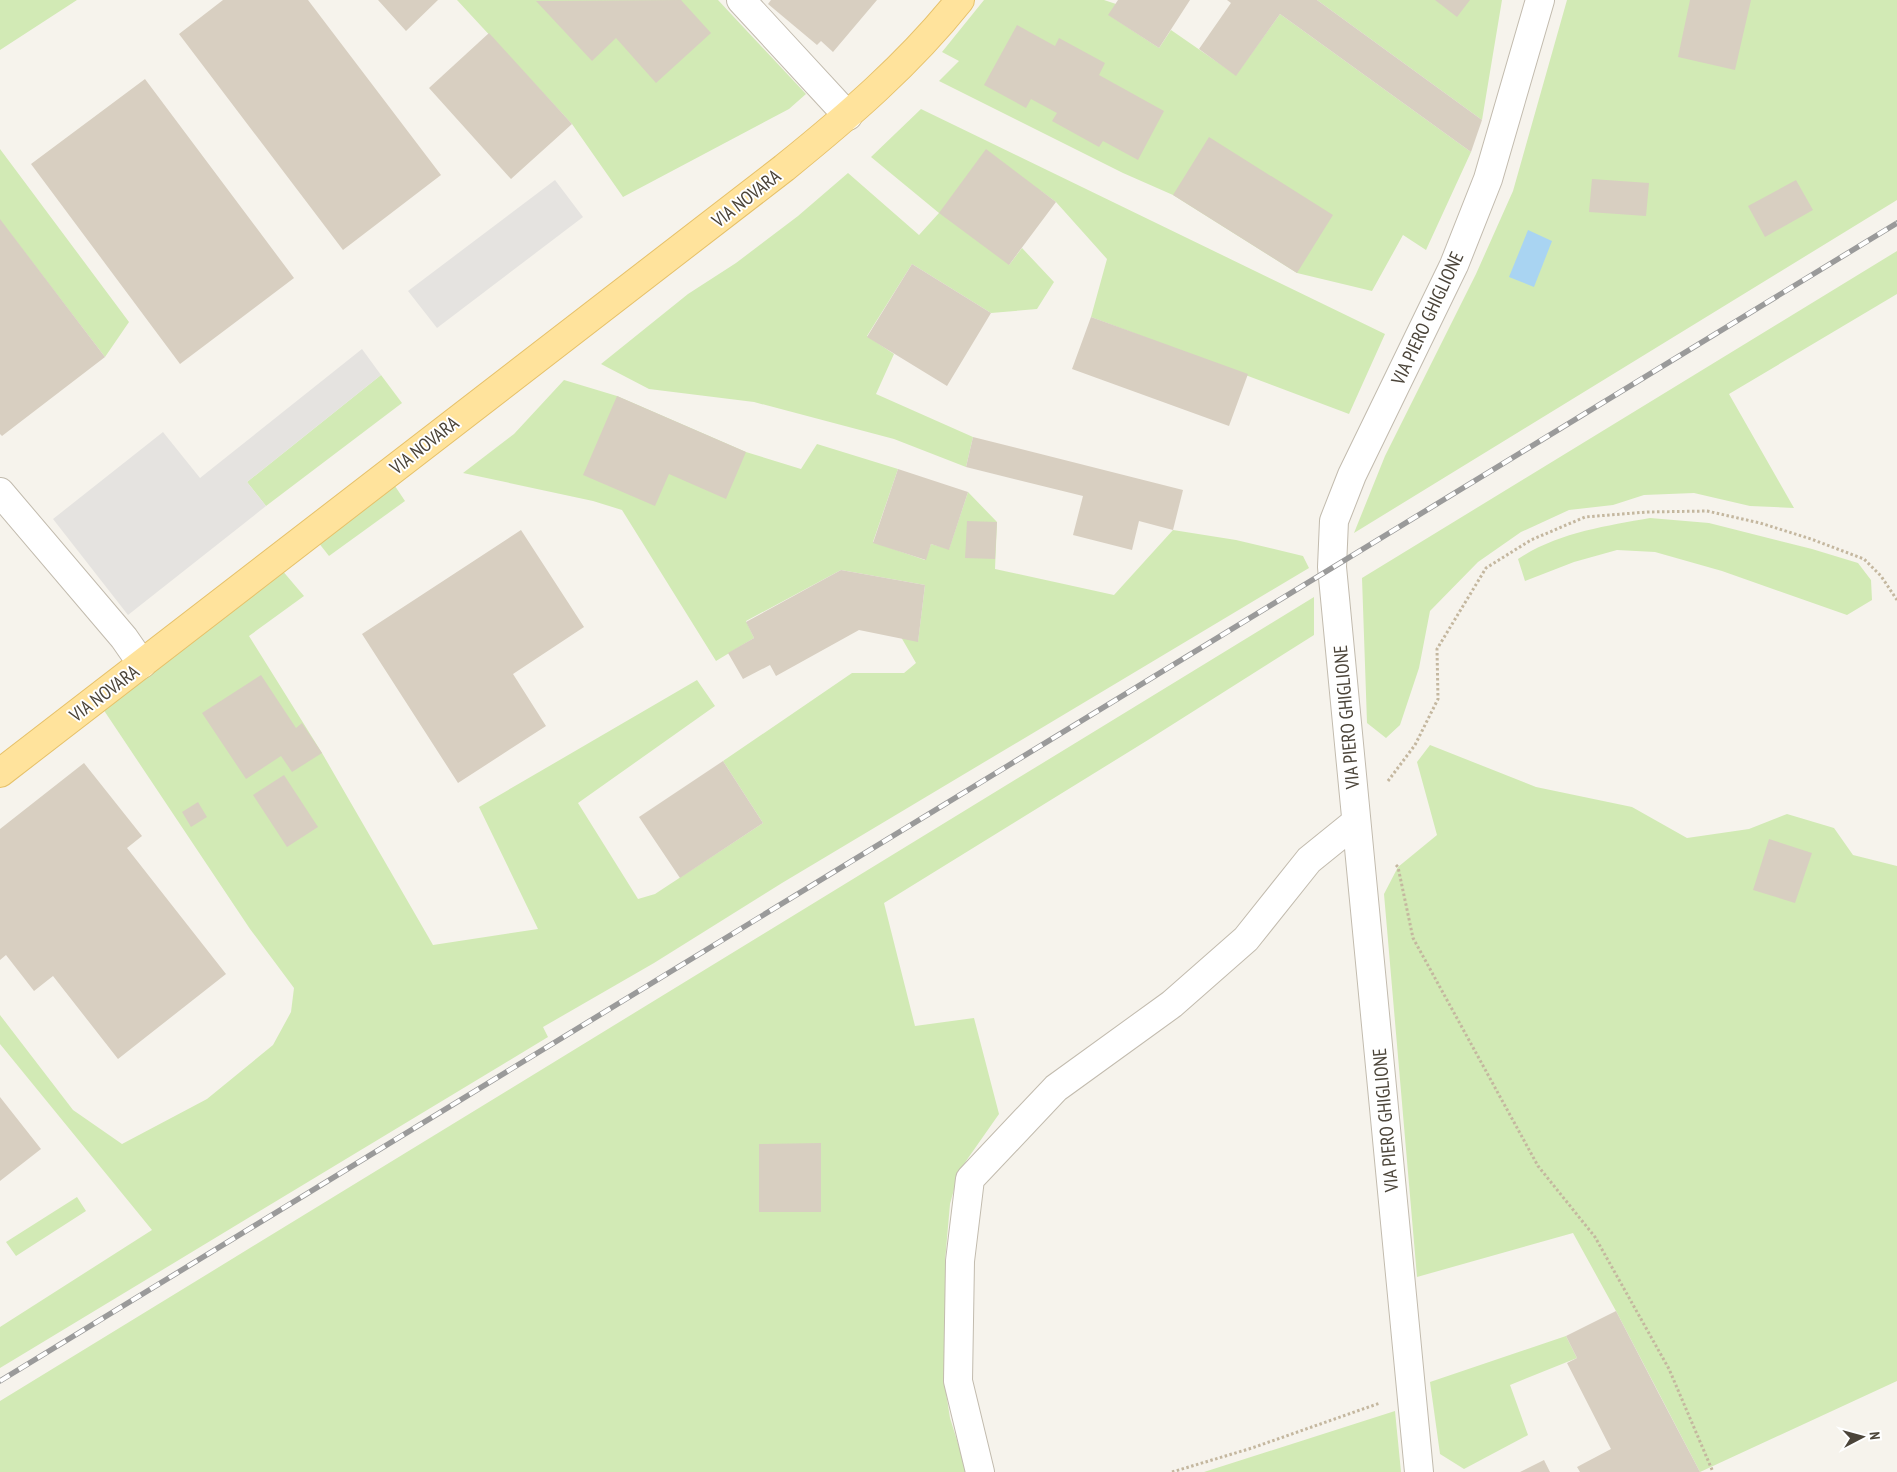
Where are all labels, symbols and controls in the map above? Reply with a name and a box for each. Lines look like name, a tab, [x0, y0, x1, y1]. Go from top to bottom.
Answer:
street label: VIA NOVARA	[706, 164, 785, 233]
street label: VIA PIERO GHIGLIONE	[1385, 248, 1468, 389]
street label: VIA NOVARA	[384, 411, 463, 480]
street label: VIA PIERO GHIGLIONE	[1328, 644, 1364, 791]
street label: VIA NOVARA	[64, 659, 143, 727]
street label: VIA PIERO GHIGLIONE	[1367, 1047, 1403, 1194]
north arrow	[1837, 1412, 1887, 1462]
text: N	[1866, 1431, 1884, 1440]

